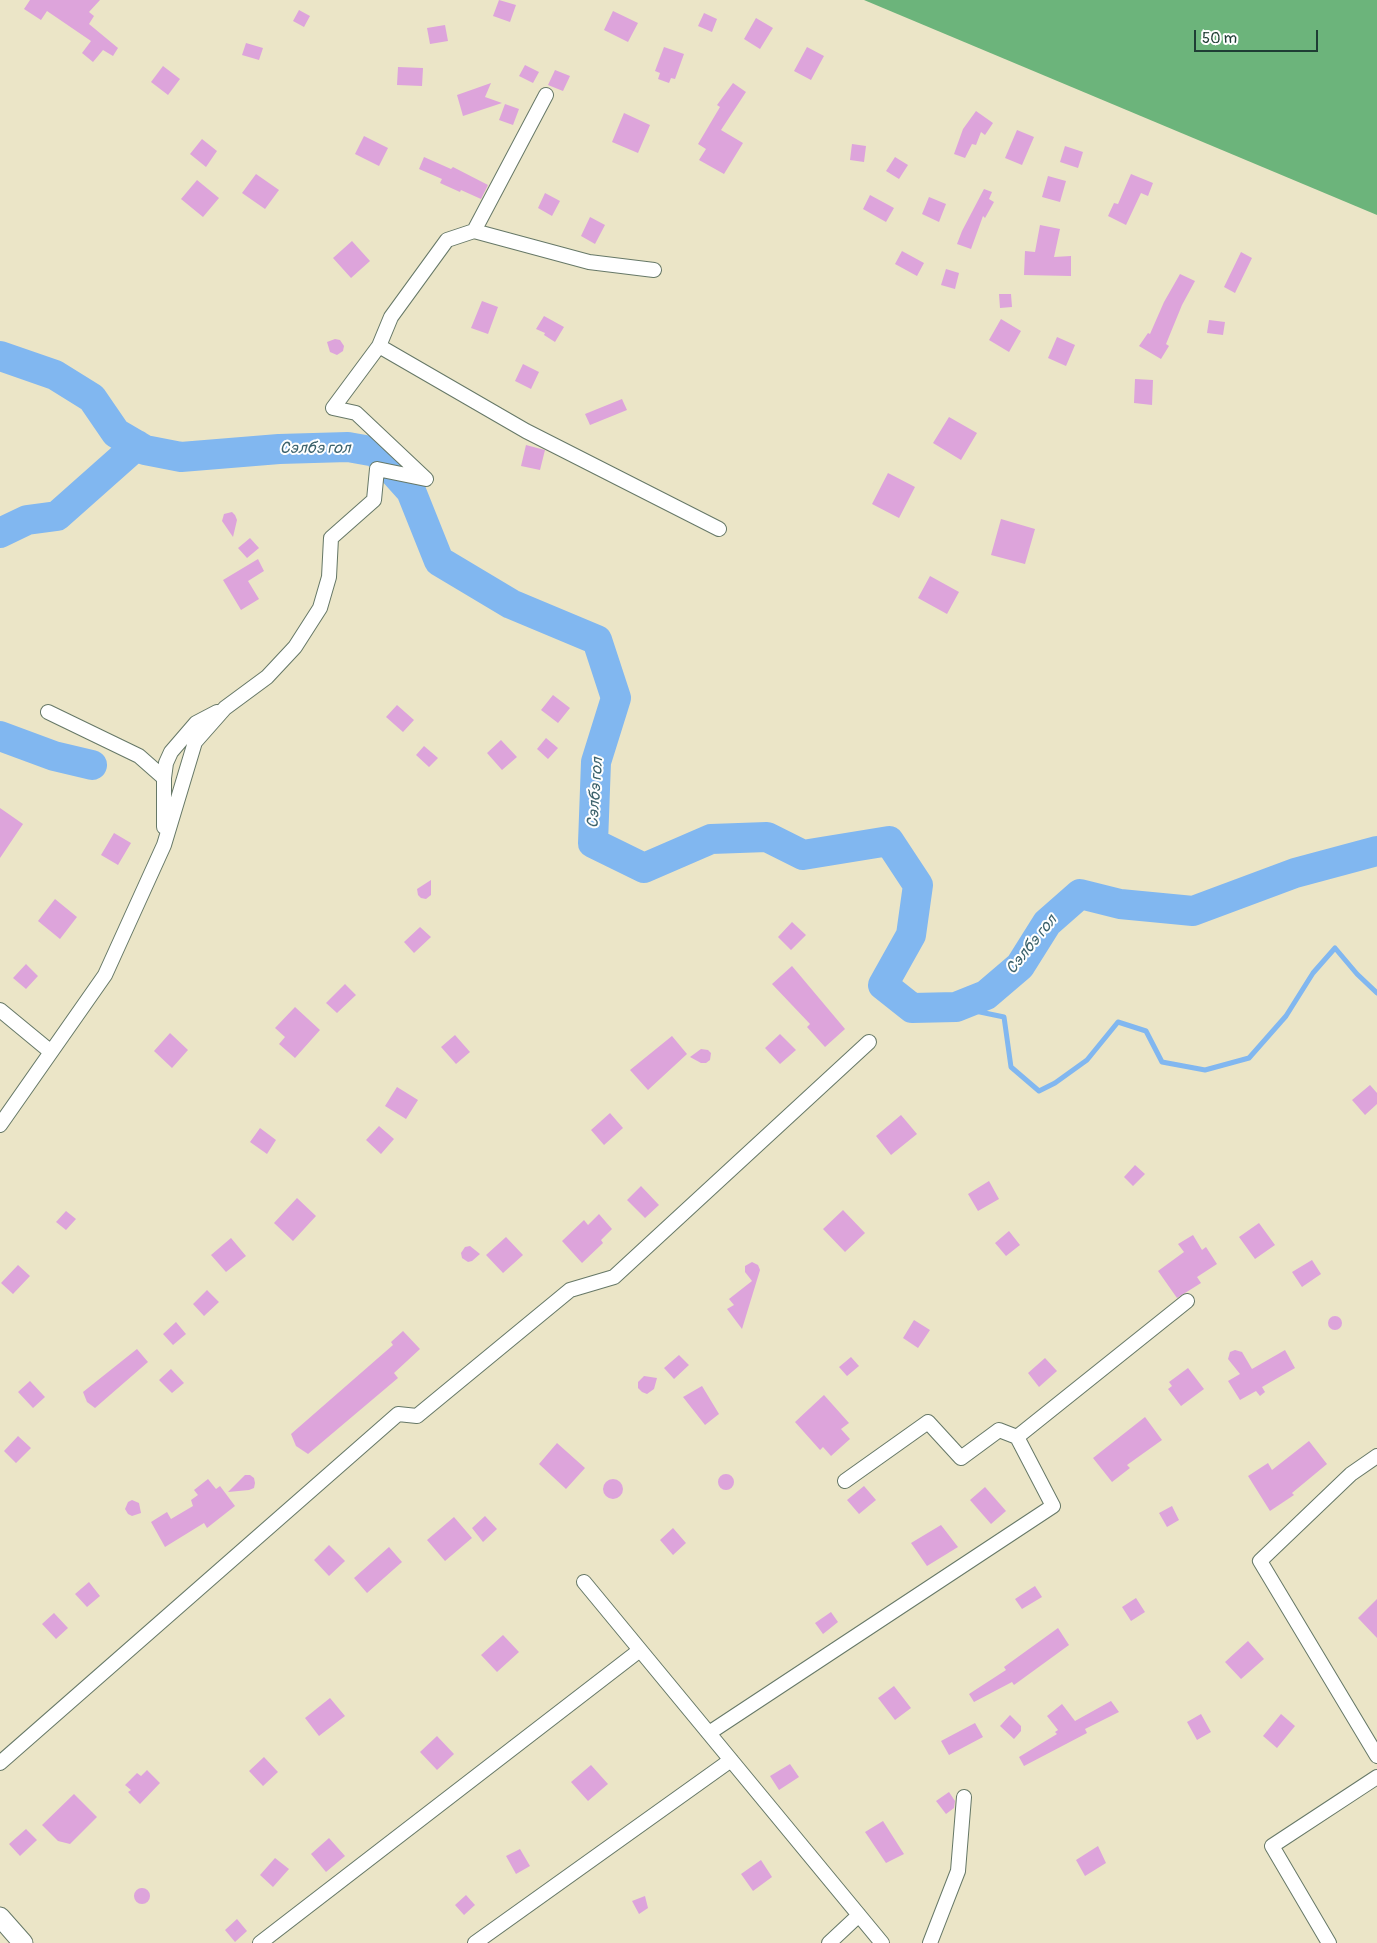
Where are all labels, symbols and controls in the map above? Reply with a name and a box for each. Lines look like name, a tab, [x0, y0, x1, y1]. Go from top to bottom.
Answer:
scale bar	[1197, 20, 1321, 52]
text: 50 m	[1202, 29, 1237, 48]
water label: Сэлбэ гол	[280, 439, 350, 459]
water label: Сэлбэ гол	[584, 757, 608, 829]
water label: Сэлбэ гол	[1002, 912, 1062, 978]

